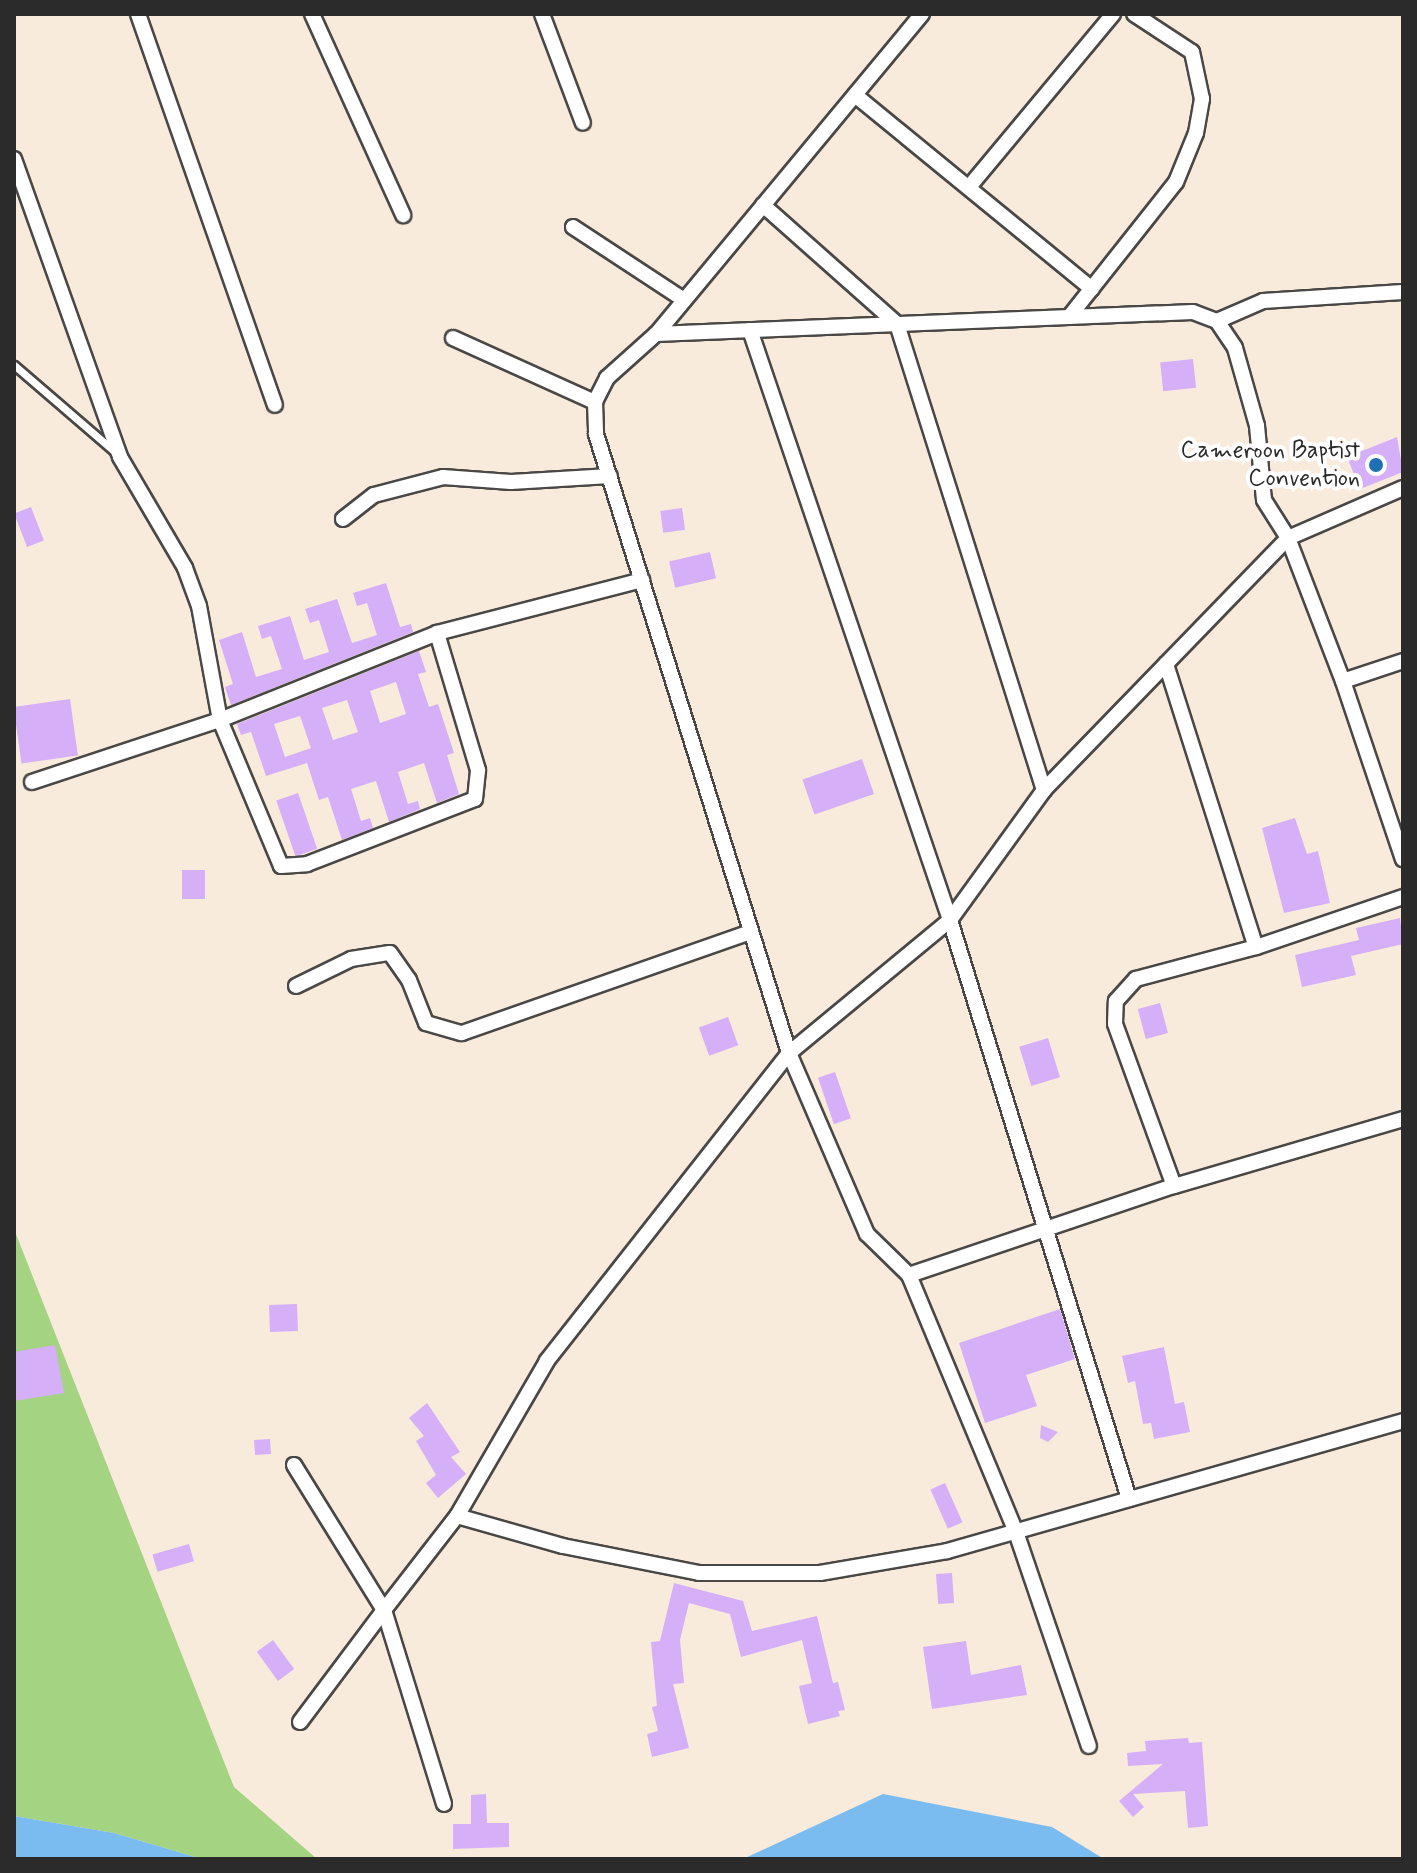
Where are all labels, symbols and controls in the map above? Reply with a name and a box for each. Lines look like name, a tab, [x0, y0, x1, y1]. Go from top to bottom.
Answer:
place label: Cameroon Baptist Convention	[1179, 437, 1360, 493]
marker: Cameroon Baptist Convention	[1367, 456, 1385, 474]

